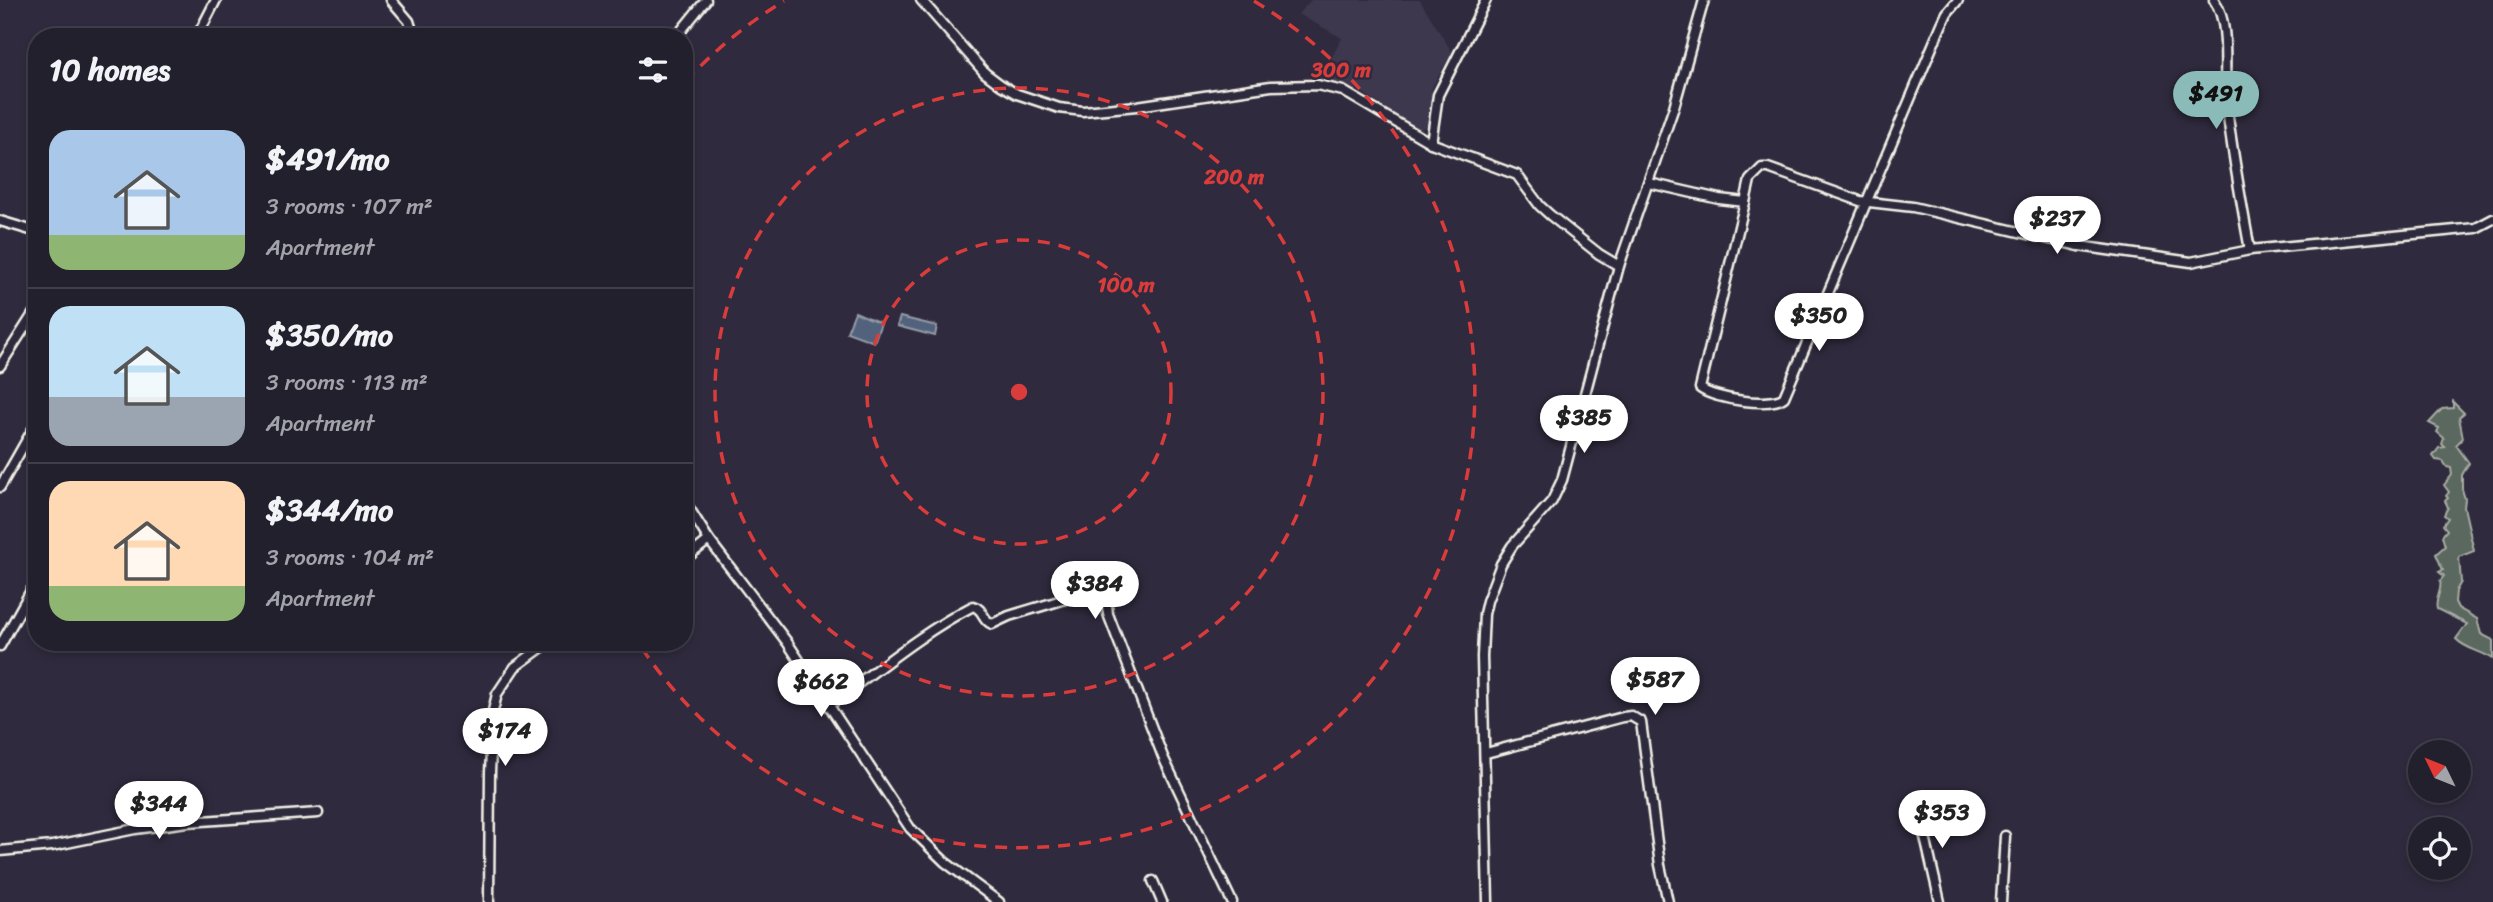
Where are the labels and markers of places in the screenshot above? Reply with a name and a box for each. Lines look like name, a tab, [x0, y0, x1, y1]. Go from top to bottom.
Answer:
pin: $491	[2175, 72, 2257, 131]
pin: $237	[2016, 196, 2098, 256]
pin: $350	[1778, 294, 1860, 353]
centre of rings	[1007, 380, 1031, 404]
pin: $385	[1543, 396, 1625, 455]
pin: $384	[1054, 562, 1136, 621]
pin: $587	[1614, 658, 1696, 717]
pin: $662	[780, 660, 862, 719]
pin: $174	[464, 708, 546, 768]
pin: $344	[118, 782, 200, 841]
pin: $353	[1901, 790, 1983, 850]

